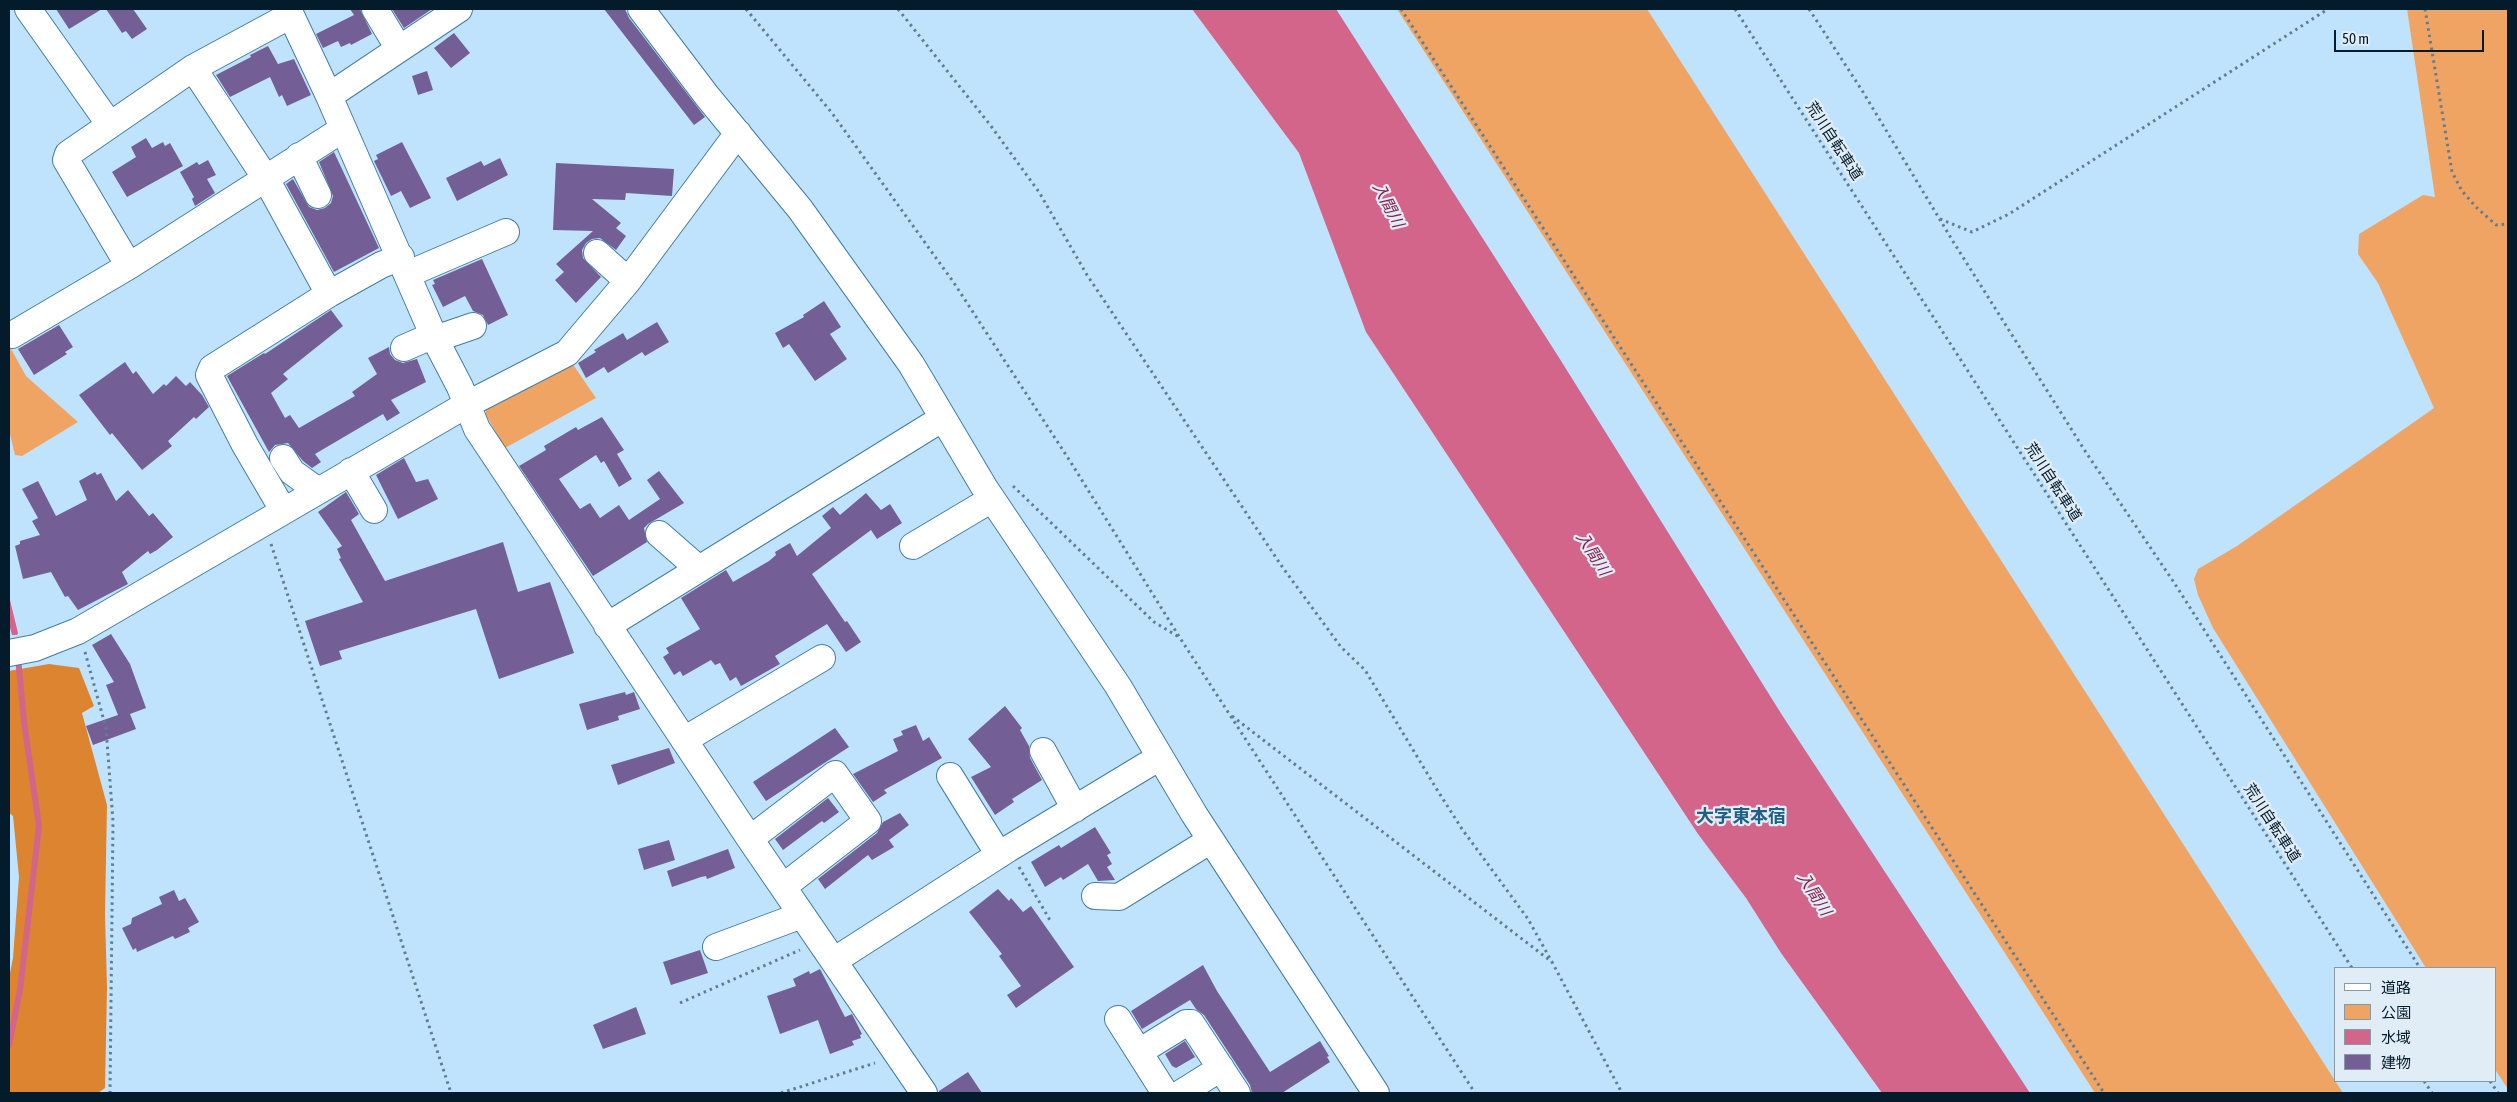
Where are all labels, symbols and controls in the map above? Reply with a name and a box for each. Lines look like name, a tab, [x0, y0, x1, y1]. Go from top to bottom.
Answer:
scale bar	[2337, 20, 2487, 52]
text: 50 m	[2342, 30, 2369, 47]
street label: 荒川自転車道	[1802, 98, 1866, 184]
water label: 入間川	[1369, 179, 1407, 231]
street label: 荒川自転車道	[2021, 439, 2085, 525]
water label: 入間川	[1572, 529, 1614, 579]
street label: 荒川自転車道	[2240, 780, 2304, 866]
district label: 大字東本宿	[1696, 805, 1786, 827]
water label: 入間川	[1793, 869, 1835, 919]
legend	[2334, 967, 2497, 1082]
text: 道路	[2381, 979, 2411, 996]
text: 公園	[2381, 1004, 2411, 1021]
text: 水域	[2381, 1029, 2411, 1046]
text: 建物	[2381, 1054, 2411, 1071]

